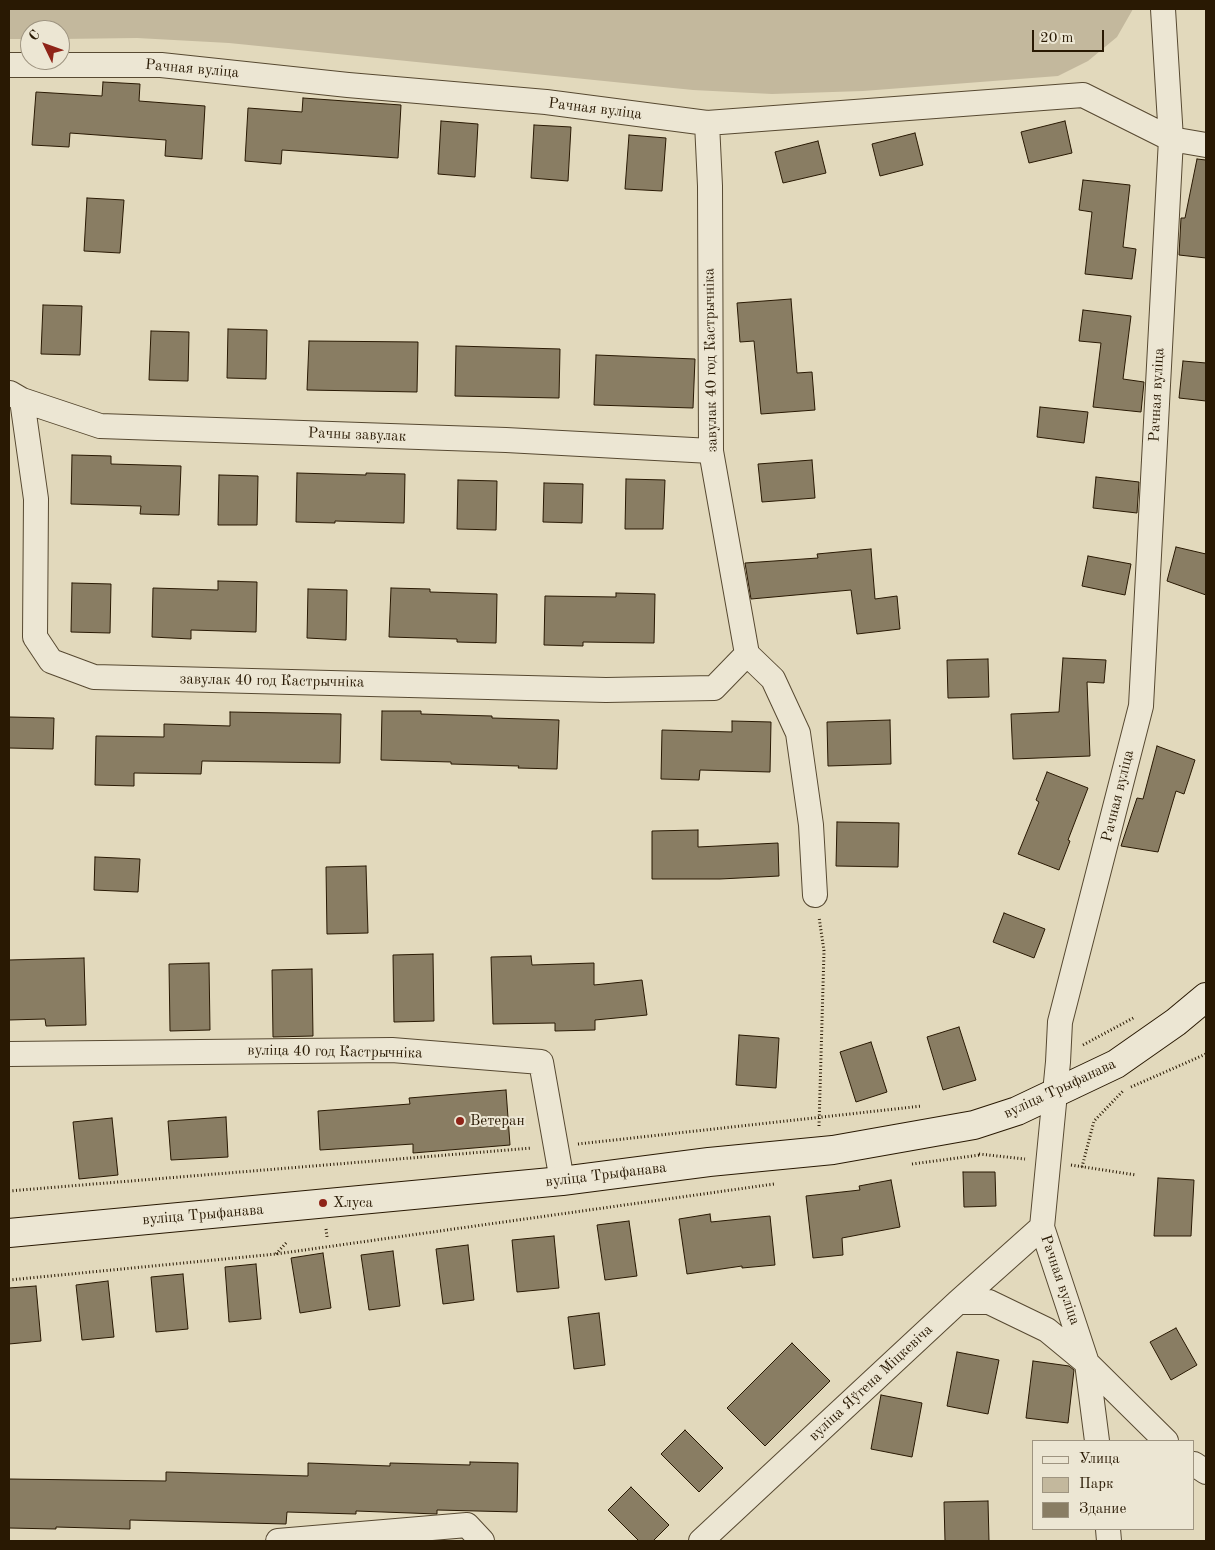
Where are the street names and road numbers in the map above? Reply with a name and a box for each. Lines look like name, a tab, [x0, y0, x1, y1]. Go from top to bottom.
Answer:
street label: Рачная вуліца	[144, 56, 240, 82]
street label: Рачная вуліца	[547, 94, 643, 124]
street label: завулак 40 год Кастрычніка	[700, 268, 722, 452]
street label: Рачная вуліца	[1146, 347, 1168, 443]
street label: Рачны завулак	[308, 424, 406, 446]
street label: завулак 40 год Кастрычніка	[180, 670, 364, 692]
street label: Рачная вуліца	[1098, 748, 1138, 844]
street label: вуліца 40 год Кастрычніка	[247, 1041, 423, 1063]
street label: вуліца Трыфанава	[1001, 1055, 1119, 1123]
street label: вуліца Трыфанава	[544, 1159, 668, 1191]
street label: вуліца Трыфанава	[142, 1201, 264, 1229]
street label: Рачная вуліца	[1036, 1232, 1084, 1328]
street label: вуліца Яўгена Міцкевіча	[805, 1321, 937, 1445]

